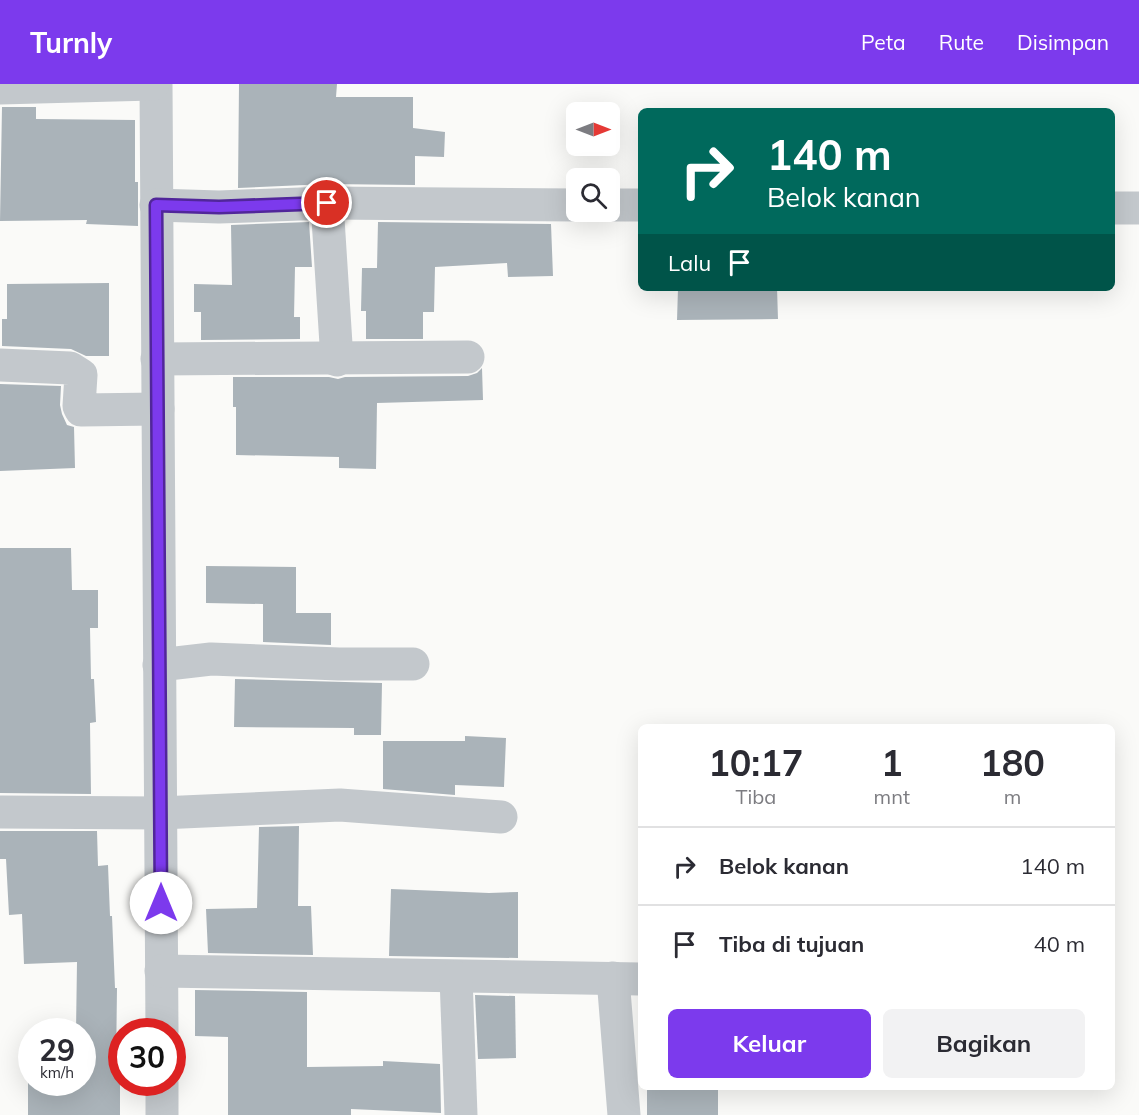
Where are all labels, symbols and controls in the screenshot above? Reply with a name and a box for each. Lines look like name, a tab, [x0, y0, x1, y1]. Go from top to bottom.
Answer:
text: Turnly	[30, 25, 112, 60]
text: Peta	[861, 29, 906, 55]
text: Rute	[939, 29, 984, 55]
text: Disimpan	[1017, 29, 1109, 55]
north arrow	[566, 102, 620, 156]
map controls	[566, 102, 620, 222]
text: 140 m	[767, 128, 892, 181]
icon: right	[668, 132, 746, 210]
button: search	[566, 168, 620, 222]
pin	[301, 177, 352, 228]
text: Belok kanan	[767, 180, 921, 214]
icon: arrive	[310, 186, 343, 219]
icon: arrive	[723, 246, 756, 279]
text: Lalu	[668, 249, 711, 277]
text: 10:17	[708, 740, 803, 785]
text: 1	[881, 740, 903, 785]
text: 180	[980, 740, 1045, 785]
text: Tiba	[735, 784, 776, 809]
text: mnt	[874, 784, 910, 809]
text: m	[1004, 784, 1021, 809]
icon: right	[668, 850, 701, 883]
text: Belok kanan	[719, 852, 849, 880]
text: 140 m	[1020, 852, 1085, 880]
position arrow	[129, 871, 193, 935]
icon: arrive	[668, 928, 701, 961]
text: Tiba di tujuan	[719, 930, 864, 958]
text: 40 m	[1034, 930, 1085, 958]
button: Keluar	[668, 1009, 871, 1078]
button: Bagikan	[883, 1009, 1085, 1078]
speed limit sign: 30	[108, 1018, 186, 1096]
text: 29	[39, 1031, 75, 1069]
text: km/h	[40, 1063, 74, 1082]

